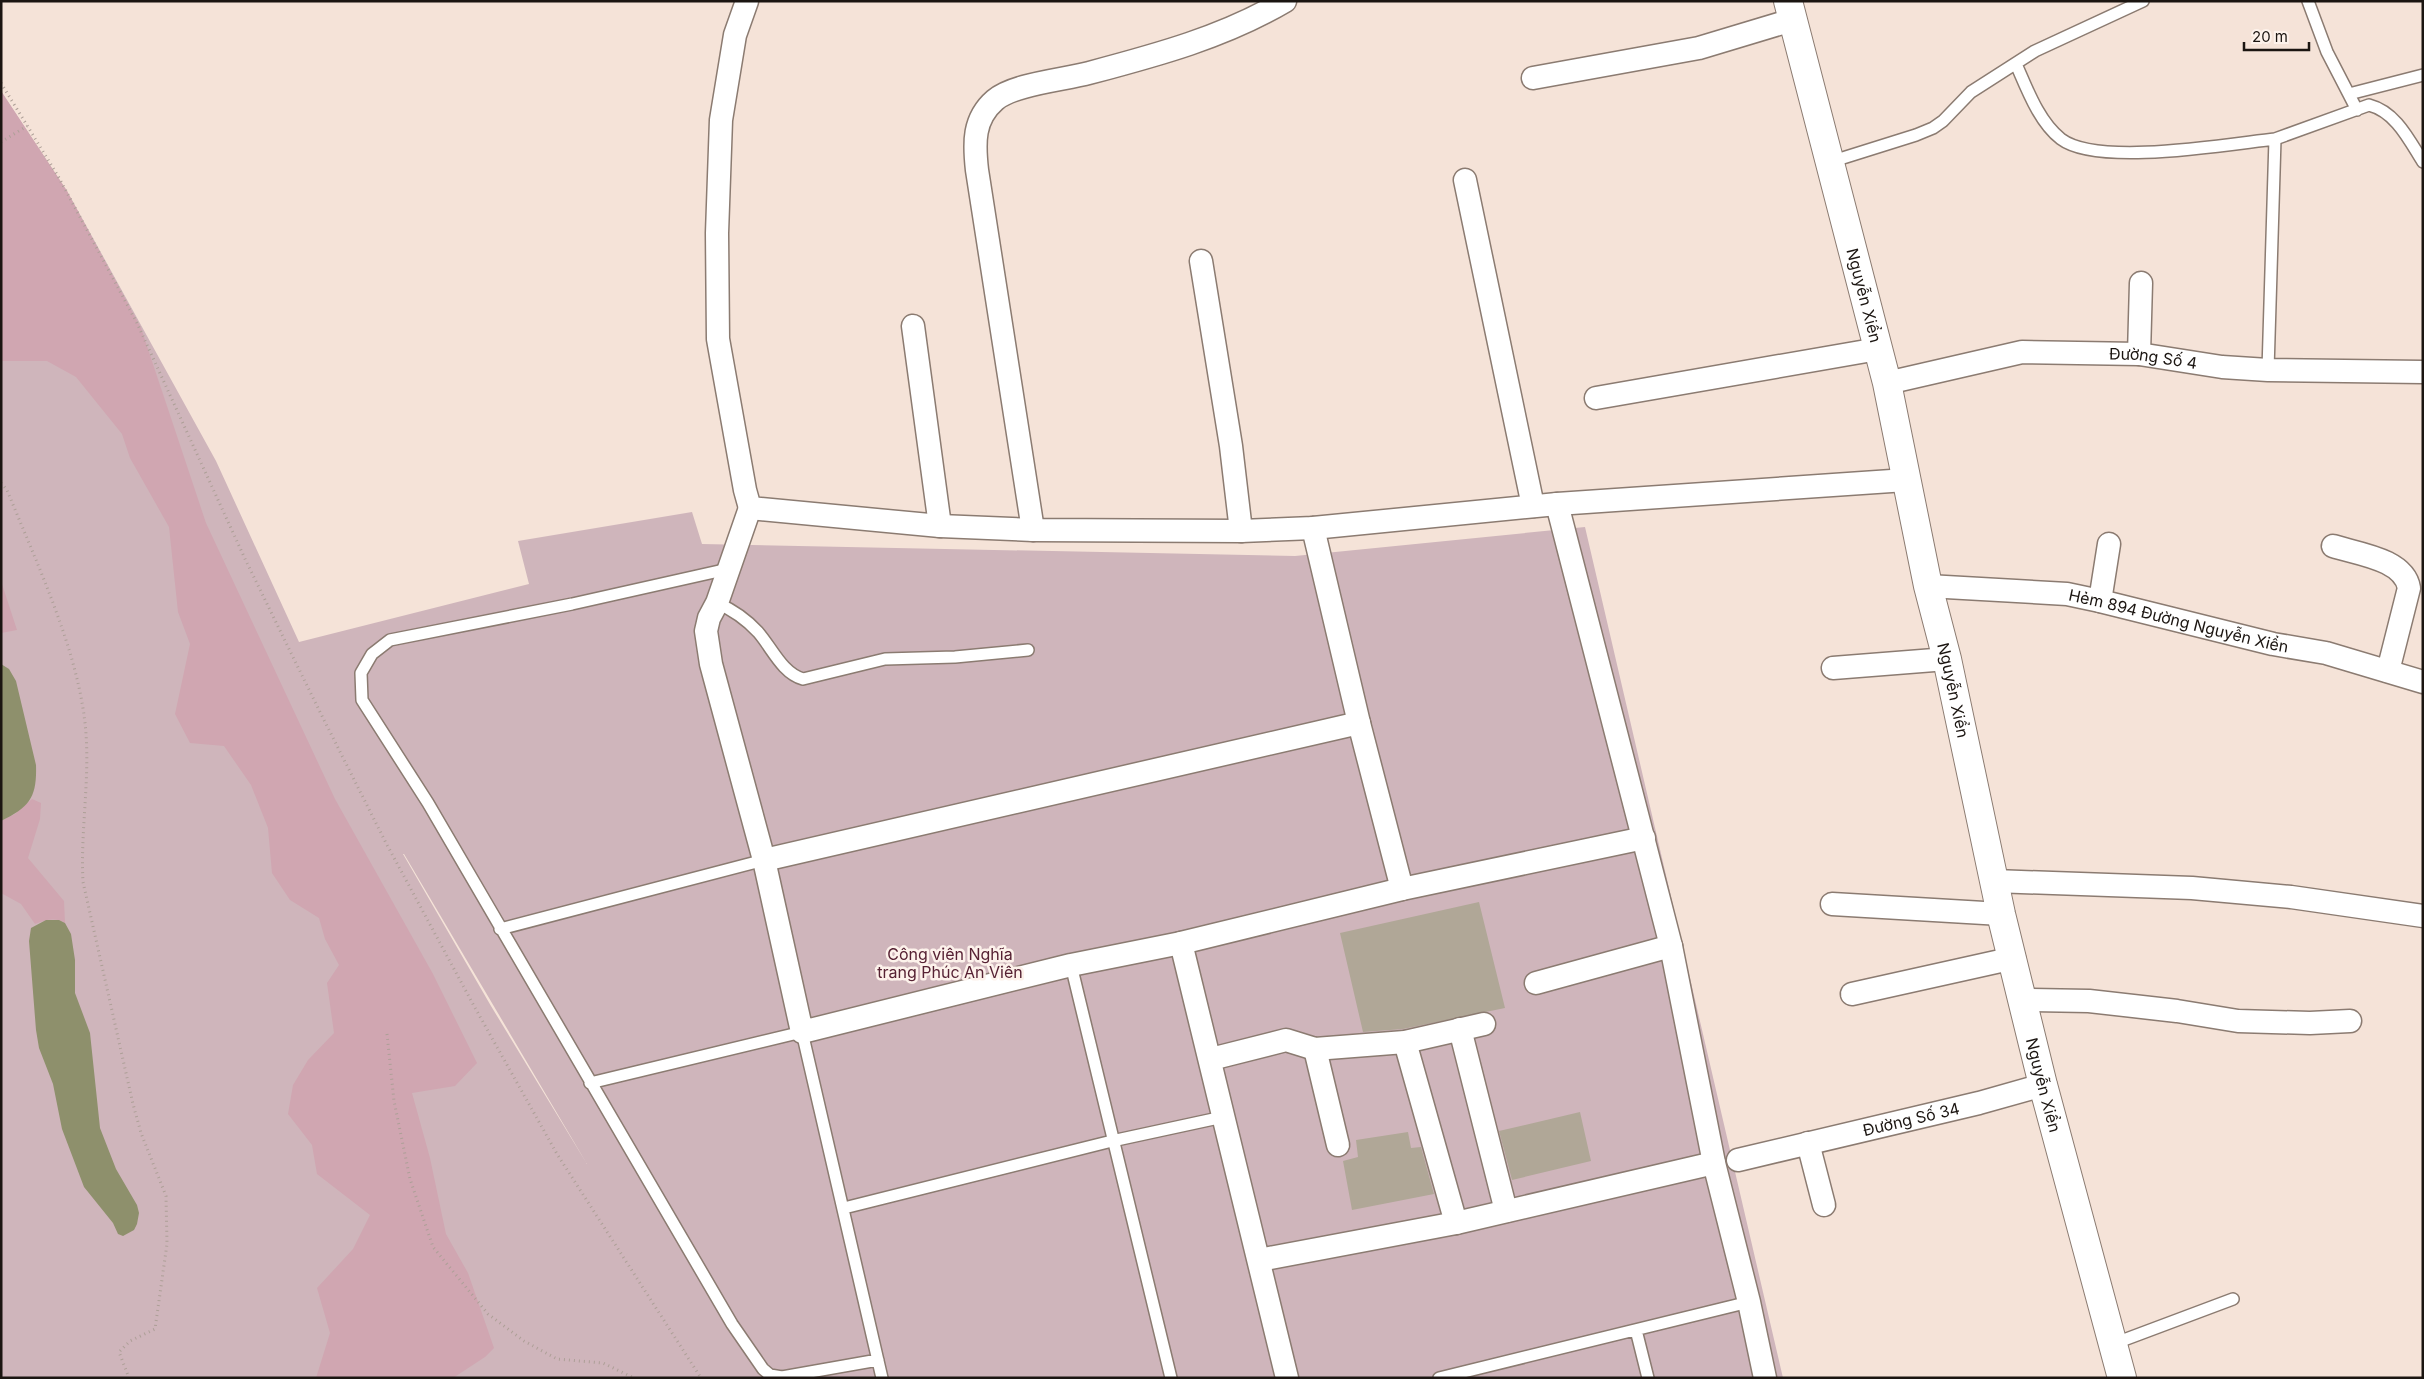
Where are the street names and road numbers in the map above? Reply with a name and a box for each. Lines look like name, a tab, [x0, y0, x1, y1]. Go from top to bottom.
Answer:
street label: Nguyễn Xiển	[1842, 246, 1886, 345]
street label: Đường Số 4	[2109, 343, 2199, 373]
street label: Hẻm 894 Đường Nguyễn Xiển	[2067, 585, 2290, 656]
street label: Nguyễn Xiển	[1933, 640, 1973, 740]
street label: Nguyễn Xiển	[2022, 1036, 2065, 1134]
street label: Đường Số 34	[1861, 1098, 1962, 1140]

